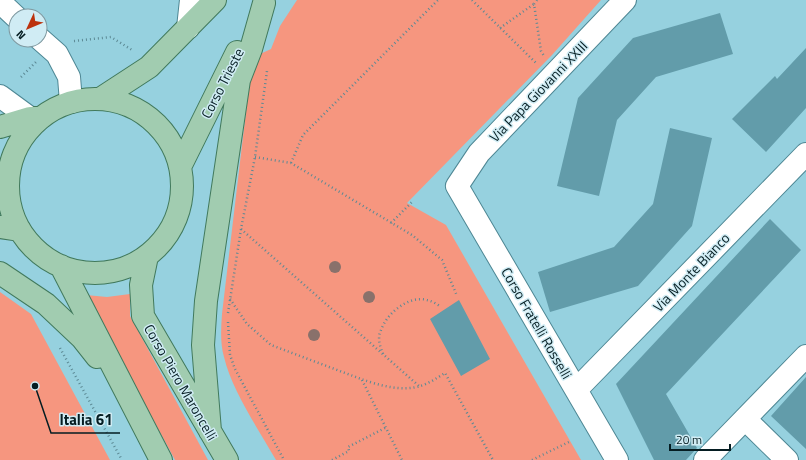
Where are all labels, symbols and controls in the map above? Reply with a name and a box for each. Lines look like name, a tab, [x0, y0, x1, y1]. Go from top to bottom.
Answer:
north arrow	[8, 8, 48, 48]
text: N	[12, 27, 29, 43]
street label: Via Papa Giovanni XXIII	[484, 36, 592, 146]
street label: Corso Trieste	[195, 44, 249, 122]
street label: Via Monte Bianco	[648, 228, 734, 316]
street label: Corso Fratelli Rosselli	[496, 263, 578, 383]
street label: Corso Piero Maroncelli	[139, 320, 223, 444]
callout: Italia 61	[51, 406, 120, 433]
text: Italia 61	[59, 408, 113, 431]
scale bar	[670, 426, 730, 452]
text: 20 m	[676, 430, 702, 449]

